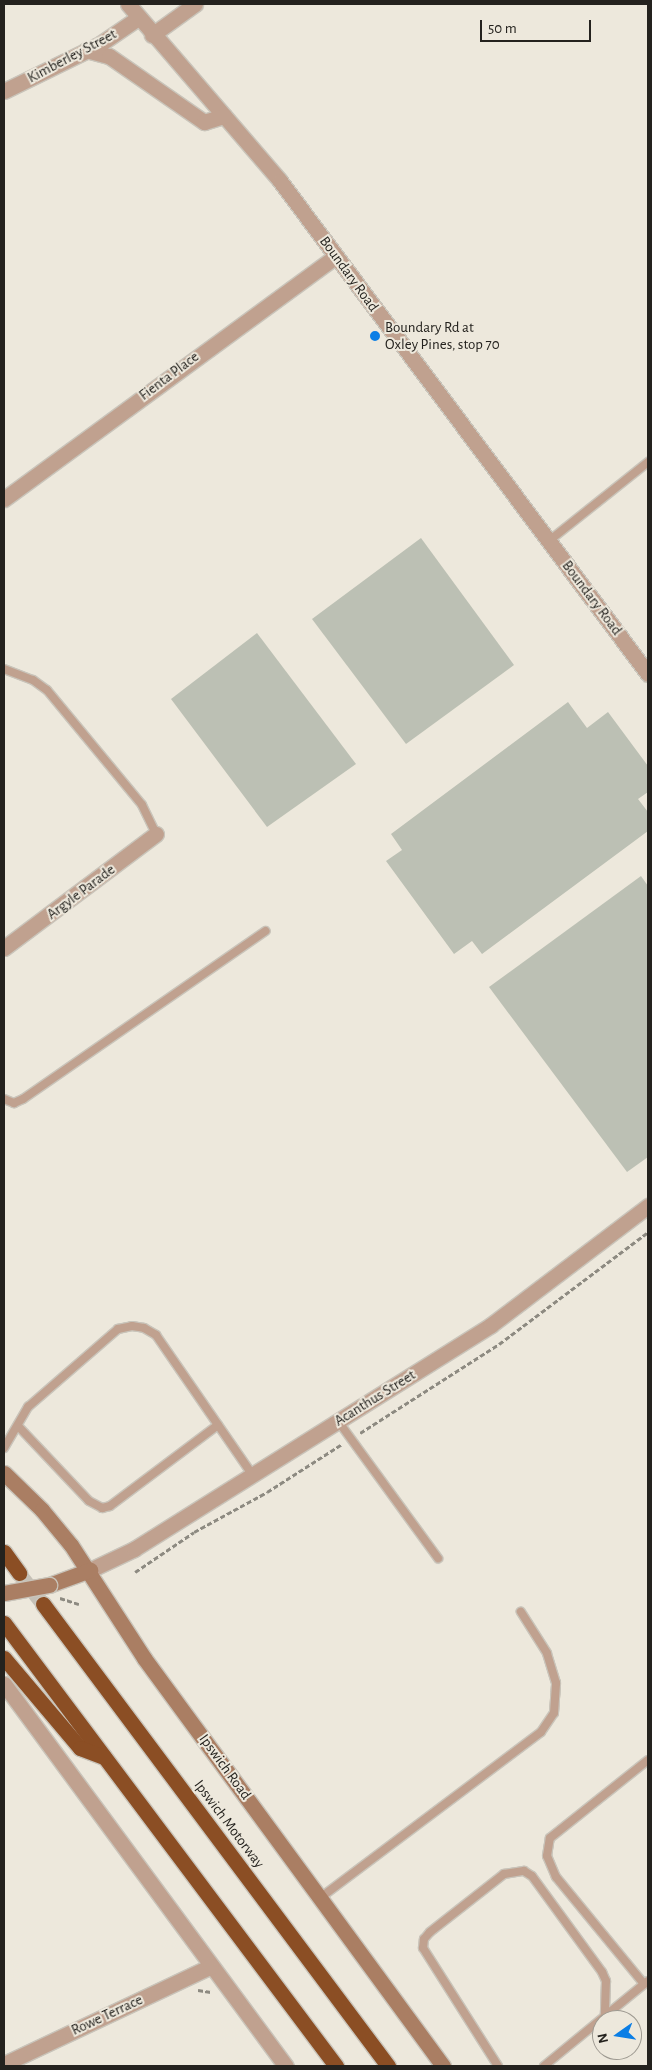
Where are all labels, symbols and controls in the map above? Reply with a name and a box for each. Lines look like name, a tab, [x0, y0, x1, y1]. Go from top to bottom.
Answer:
scale bar	[482, 10, 593, 42]
text: 50 m	[488, 21, 517, 36]
street label: Kimberley Street	[24, 25, 120, 87]
street label: Boundary Road	[316, 233, 382, 315]
place label: Boundary Rd at Oxley Pines, stop 70	[385, 318, 500, 353]
marker: Boundary Rd at Oxley Pines, stop 70	[369, 330, 381, 342]
street label: Fienta Place	[136, 348, 202, 404]
street label: Boundary Road	[558, 557, 626, 639]
street label: Argyle Parade	[43, 861, 119, 923]
street label: Acanthus Street	[331, 1366, 419, 1430]
street label: Ipswich Road	[195, 1731, 255, 1803]
street label: Ipswich Motorway	[190, 1776, 268, 1872]
street label: Rowe Terrace	[68, 1991, 146, 2039]
north arrow	[592, 2010, 642, 2060]
text: N	[595, 2032, 611, 2044]

